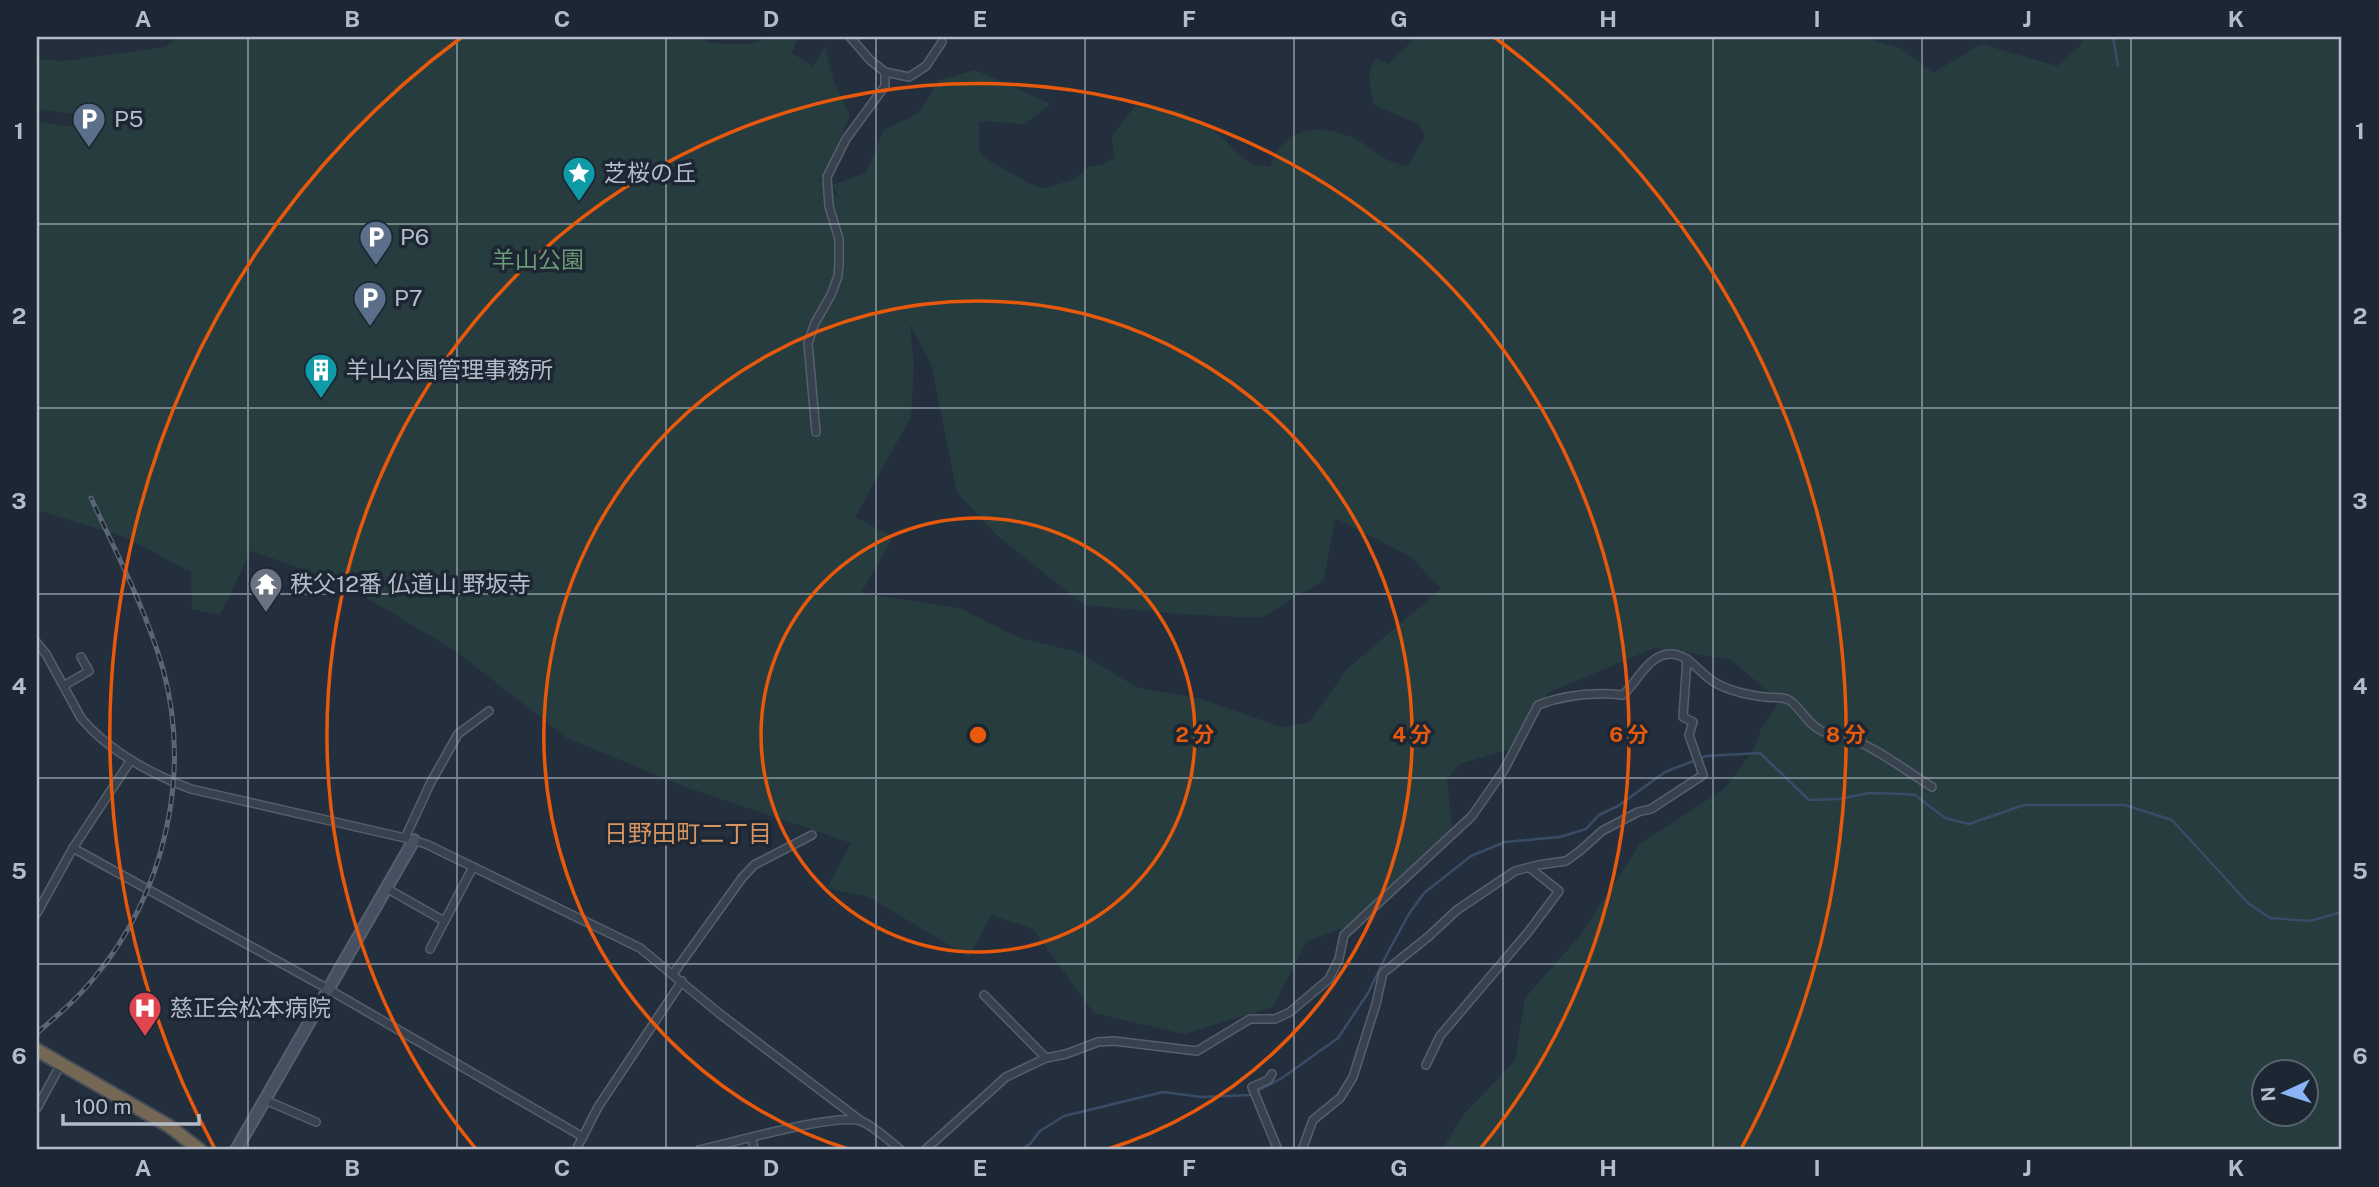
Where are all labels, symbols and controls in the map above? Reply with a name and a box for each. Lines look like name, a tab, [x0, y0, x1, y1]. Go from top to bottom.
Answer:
text: A	[135, 5, 152, 32]
text: B	[344, 5, 360, 32]
text: C	[554, 5, 570, 32]
text: D	[763, 5, 779, 32]
text: E	[973, 5, 987, 32]
text: F	[1182, 5, 1196, 32]
text: G	[1390, 5, 1408, 32]
text: H	[1599, 5, 1617, 32]
text: I	[1813, 5, 1821, 32]
text: J	[2022, 5, 2032, 32]
text: K	[2228, 5, 2244, 32]
parking icon: P5	[70, 100, 108, 149]
place label: P5	[114, 105, 143, 132]
text: 1	[14, 117, 24, 144]
text: 1	[2355, 117, 2365, 144]
place icon: 芝桜の丘	[560, 154, 598, 203]
place label: 芝桜の丘	[604, 159, 696, 186]
parking icon: P6	[357, 218, 395, 267]
place label: P6	[400, 223, 429, 250]
park label: 羊山公園	[492, 246, 584, 273]
parking icon: P7	[351, 279, 389, 328]
place label: P7	[394, 284, 422, 311]
text: 2	[12, 302, 26, 329]
text: 2	[2353, 302, 2367, 329]
building icon: 羊山公園管理事務所	[302, 351, 340, 400]
place label: 羊山公園管理事務所	[346, 356, 553, 383]
text: 3	[11, 487, 27, 514]
text: 3	[2352, 487, 2368, 514]
temple icon: 秩父12番 仏道山 野坂寺	[247, 565, 285, 614]
place label: 秩父12番 仏道山 野坂寺	[290, 570, 531, 597]
text: 4	[11, 672, 27, 699]
text: 4	[2352, 672, 2368, 699]
text: 2 分	[1175, 722, 1215, 747]
text: 4 分	[1392, 722, 1432, 747]
text: 6 分	[1609, 722, 1649, 747]
text: 8 分	[1826, 722, 1866, 747]
centre of rings	[966, 723, 990, 747]
district label: 日野田町二丁目	[604, 819, 772, 847]
text: 5	[11, 857, 27, 884]
text: 5	[2352, 857, 2368, 884]
hospital icon: 慈正会松本病院	[126, 989, 164, 1038]
place label: 慈正会松本病院	[170, 994, 331, 1021]
text: 6	[11, 1042, 27, 1069]
text: 6	[2352, 1042, 2368, 1069]
north arrow	[2250, 1058, 2320, 1128]
scale bar	[63, 1082, 200, 1126]
text: N	[2257, 1086, 2280, 1102]
text: 100 m	[74, 1094, 131, 1119]
text: A	[135, 1154, 152, 1181]
text: B	[344, 1154, 360, 1181]
text: C	[554, 1154, 570, 1181]
text: D	[763, 1154, 779, 1181]
text: E	[973, 1154, 987, 1181]
text: F	[1182, 1154, 1196, 1181]
text: G	[1390, 1154, 1408, 1181]
text: H	[1599, 1154, 1617, 1181]
text: I	[1813, 1154, 1821, 1181]
text: J	[2022, 1154, 2032, 1181]
text: K	[2228, 1154, 2244, 1181]

